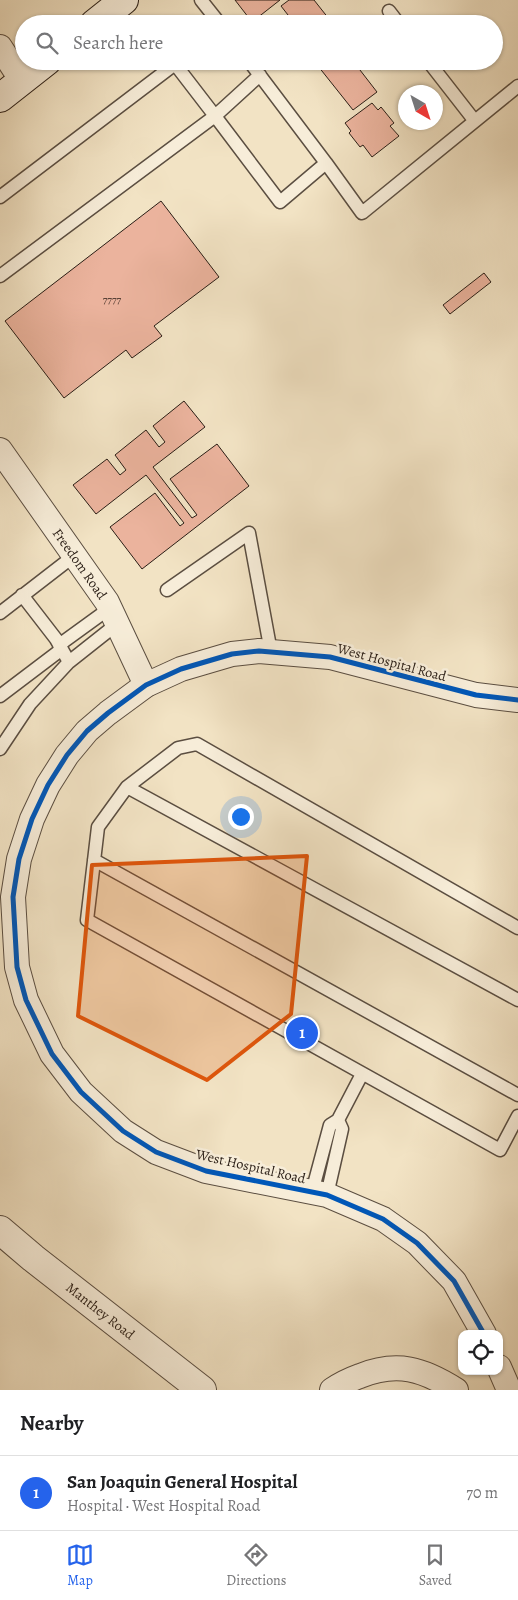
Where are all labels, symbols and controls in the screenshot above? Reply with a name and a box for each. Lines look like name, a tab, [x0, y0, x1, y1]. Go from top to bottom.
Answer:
search box	[15, 15, 503, 70]
icon: search	[33, 29, 61, 57]
text: Search here	[73, 30, 163, 56]
north arrow	[398, 85, 443, 130]
house number: 7777	[103, 292, 122, 307]
street label: Freedom Road	[48, 525, 111, 604]
street label: West Hospital Road	[334, 639, 449, 686]
your location	[228, 804, 254, 830]
pin: 1	[286, 1014, 318, 1052]
street label: West Hospital Road	[193, 1144, 308, 1188]
street label: Manthey Road	[62, 1278, 139, 1344]
map controls	[458, 1330, 503, 1375]
button: locate	[458, 1330, 503, 1375]
text: Nearby	[20, 1409, 83, 1437]
text: San Joaquin General Hospital	[67, 1469, 298, 1495]
text: 1	[33, 1482, 39, 1504]
text: 70 m	[466, 1482, 498, 1504]
text: Hospital · West Hospital Road	[67, 1495, 260, 1517]
tab: Map	[66, 1541, 94, 1590]
tab: Directions	[226, 1541, 286, 1590]
tab: Saved	[419, 1541, 452, 1590]

